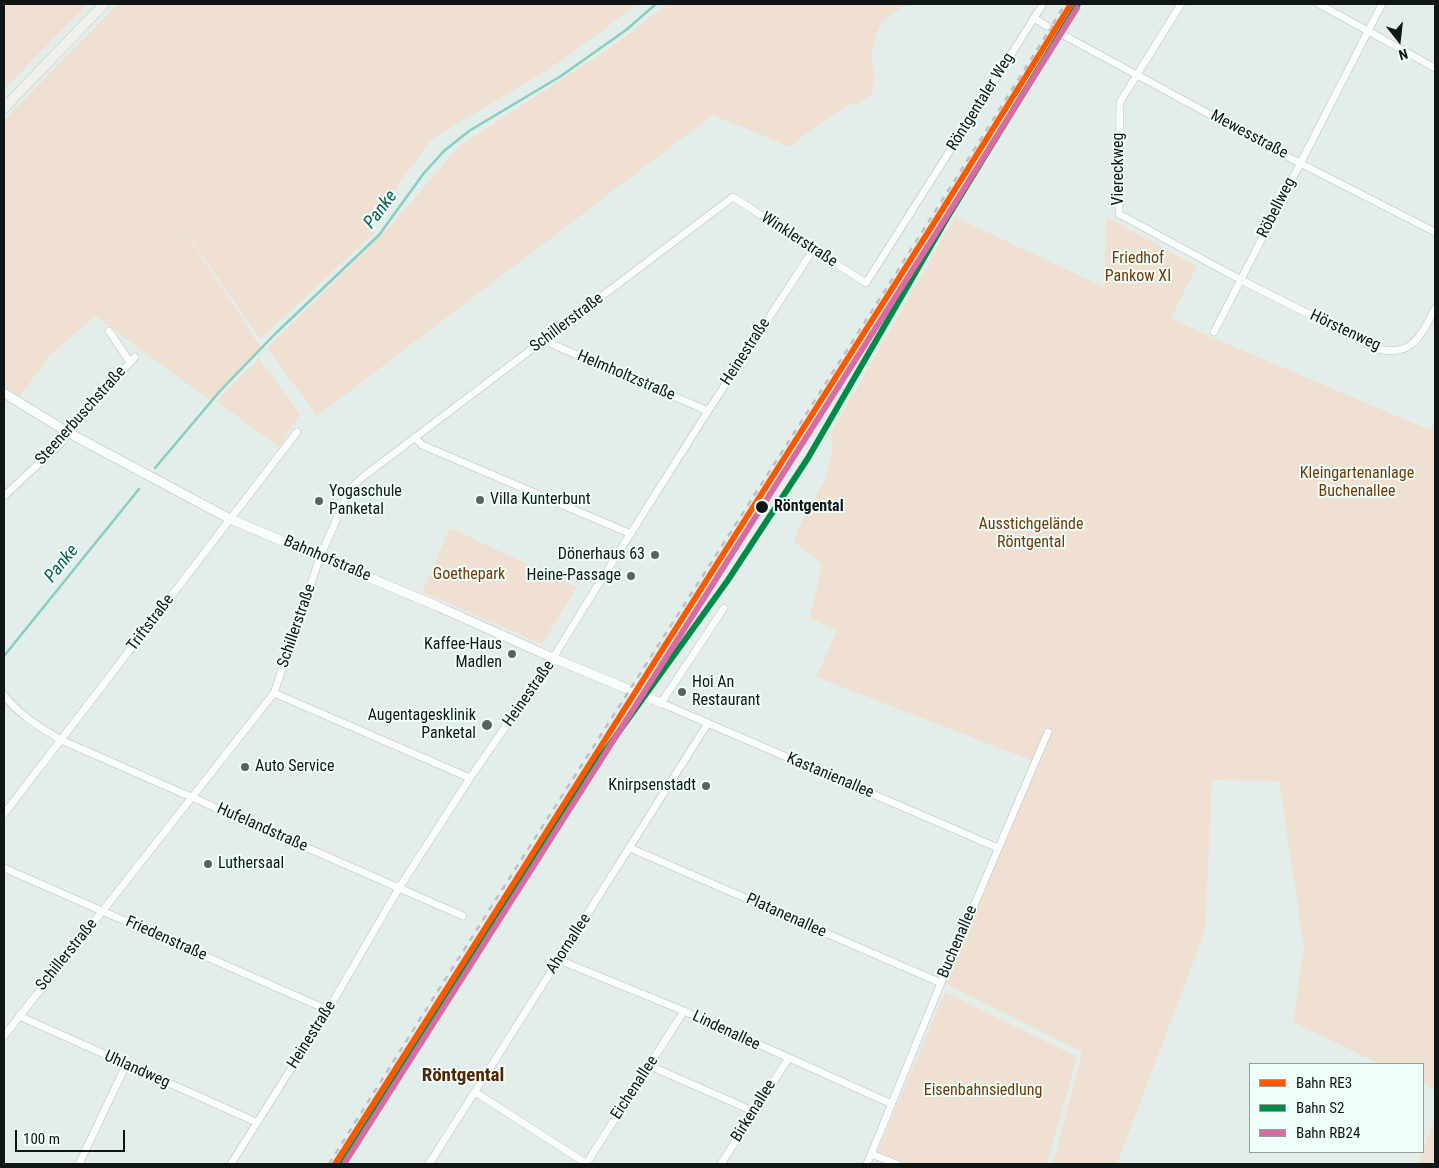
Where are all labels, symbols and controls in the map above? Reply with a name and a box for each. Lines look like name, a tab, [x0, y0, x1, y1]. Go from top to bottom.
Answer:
north arrow	[1374, 15, 1424, 65]
text: N	[1397, 46, 1409, 63]
street label: Röntgentaler Weg	[943, 50, 1019, 154]
street label: Mewesstraße	[1207, 107, 1291, 163]
street label: Viereckweg	[1109, 133, 1129, 205]
street label: Röbellweg	[1254, 175, 1300, 241]
water label: Panke	[360, 187, 402, 233]
street label: Winklerstraße	[757, 208, 841, 272]
park label: Friedhof Pankow XI	[1105, 249, 1171, 287]
street label: Schillerstraße	[527, 289, 607, 357]
street label: Hörstenweg	[1307, 306, 1383, 356]
street label: Heinestraße	[717, 315, 775, 389]
street label: Helmholtzstraße	[574, 347, 678, 405]
street label: Steenerbuschstraße	[32, 363, 130, 469]
park label: Kleingartenanlage Buchenallee	[1300, 464, 1414, 502]
place label: Yogaschule Panketal	[329, 482, 402, 520]
place label: Villa Kunterbunt	[490, 490, 591, 510]
marker: Villa Kunterbunt	[474, 494, 486, 506]
marker: Yogaschule Panketal	[313, 495, 325, 507]
place label: Röntgental	[774, 497, 844, 517]
marker: Röntgental	[754, 499, 770, 515]
park label: Ausstichgelände Röntgental	[979, 515, 1083, 553]
street label: Bahnhofstraße	[281, 532, 373, 586]
water label: Panke	[40, 541, 84, 587]
place label: Dönerhaus 63	[558, 545, 645, 565]
marker: Dönerhaus 63	[649, 549, 661, 561]
park label: Goethepark	[433, 565, 505, 585]
place label: Heine-Passage	[527, 566, 621, 586]
marker: Heine-Passage	[625, 570, 637, 582]
street label: Schillerstraße	[274, 582, 320, 670]
street label: Triftstraße	[123, 591, 179, 655]
place label: Kaffee-Haus Madlen	[424, 635, 502, 673]
marker: Kaffee-Haus Madlen	[506, 648, 518, 660]
street label: Heinestraße	[499, 657, 559, 731]
place label: Hoi An Restaurant	[692, 673, 760, 711]
marker: Hoi An Restaurant	[676, 686, 688, 698]
place label: Augentagesklinik Panketal	[368, 706, 476, 744]
marker: Augentagesklinik Panketal	[480, 718, 494, 732]
street label: Kastanienallee	[784, 749, 876, 803]
place label: Auto Service	[255, 757, 334, 777]
marker: Auto Service	[239, 761, 251, 773]
place label: Knirpsenstadt	[608, 776, 696, 796]
marker: Knirpsenstadt	[700, 780, 712, 792]
street label: Hufelandstraße	[214, 799, 310, 857]
place label: Luthersaal	[218, 854, 284, 874]
marker: Luthersaal	[202, 858, 214, 870]
street label: Platanenallee	[743, 890, 829, 942]
street label: Buchenallee	[934, 903, 982, 981]
street label: Ahornallee	[543, 910, 595, 978]
street label: Friedenstraße	[122, 913, 210, 965]
street label: Schillerstraße	[32, 915, 102, 995]
street label: Heinestraße	[284, 997, 340, 1073]
street label: Lindenallee	[689, 1007, 763, 1055]
street label: Uhlandweg	[101, 1047, 173, 1093]
street label: Eichenallee	[607, 1053, 663, 1123]
legend	[1249, 1063, 1424, 1153]
district label: Röntgental	[422, 1065, 504, 1087]
text: Bahn RE3	[1296, 1074, 1352, 1092]
street label: Birkenallee	[727, 1076, 781, 1146]
park label: Eisenbahnsiedlung	[924, 1081, 1042, 1101]
text: Bahn S2	[1296, 1099, 1345, 1117]
scale bar	[18, 1120, 128, 1152]
text: Bahn RB24	[1296, 1124, 1360, 1142]
text: 100 m	[23, 1130, 60, 1148]

